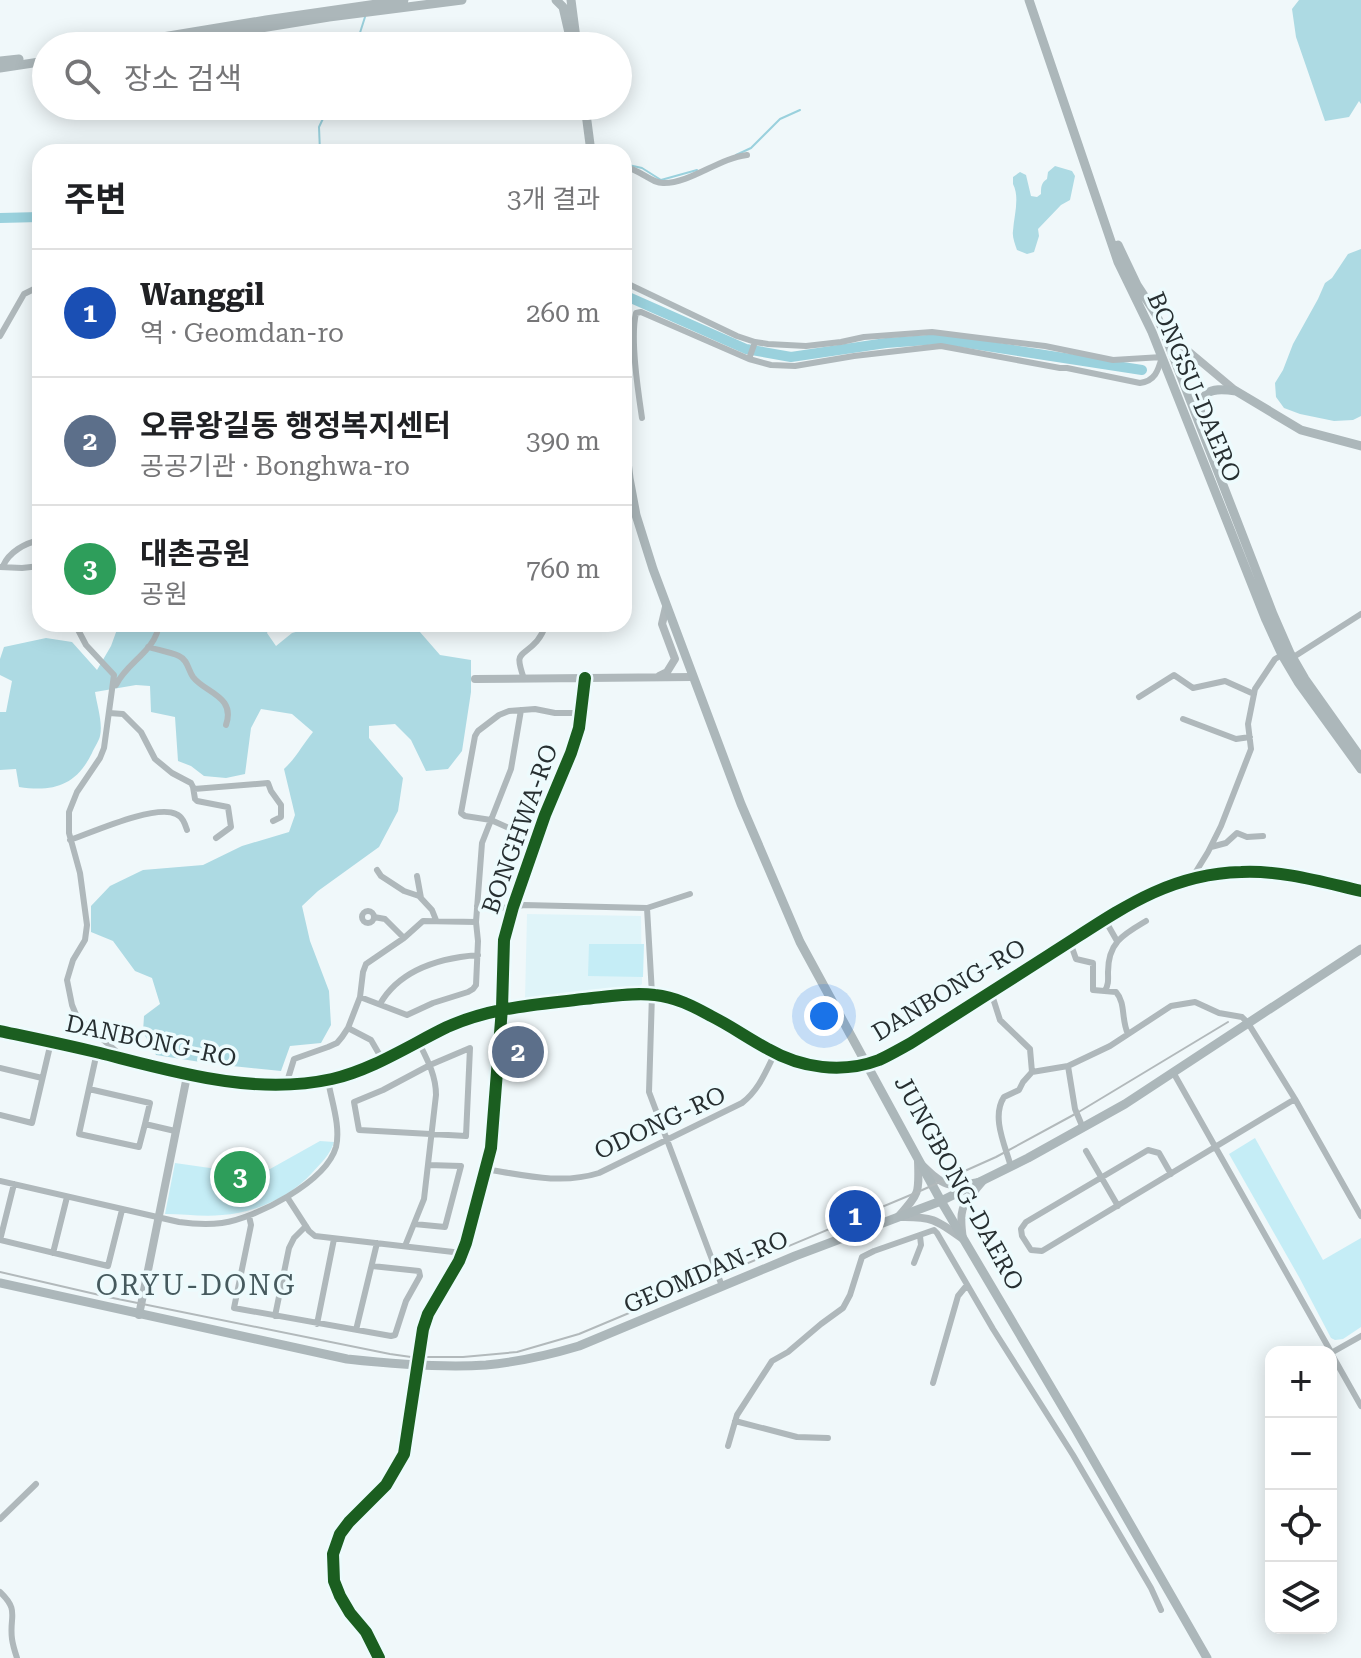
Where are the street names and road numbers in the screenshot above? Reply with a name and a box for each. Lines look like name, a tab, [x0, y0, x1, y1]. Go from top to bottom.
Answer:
street label: BONGSU-DAERO	[1141, 288, 1247, 486]
street label: BONGHWA-RO	[476, 740, 564, 918]
street label: DANBONG-RO	[867, 933, 1031, 1047]
street label: DANBONG-RO	[63, 1009, 239, 1073]
street label: JUNGBONG-DAERO	[888, 1071, 1030, 1295]
street label: ODONG-RO	[590, 1080, 730, 1166]
street label: GEOMDAN-RO	[620, 1225, 792, 1319]

